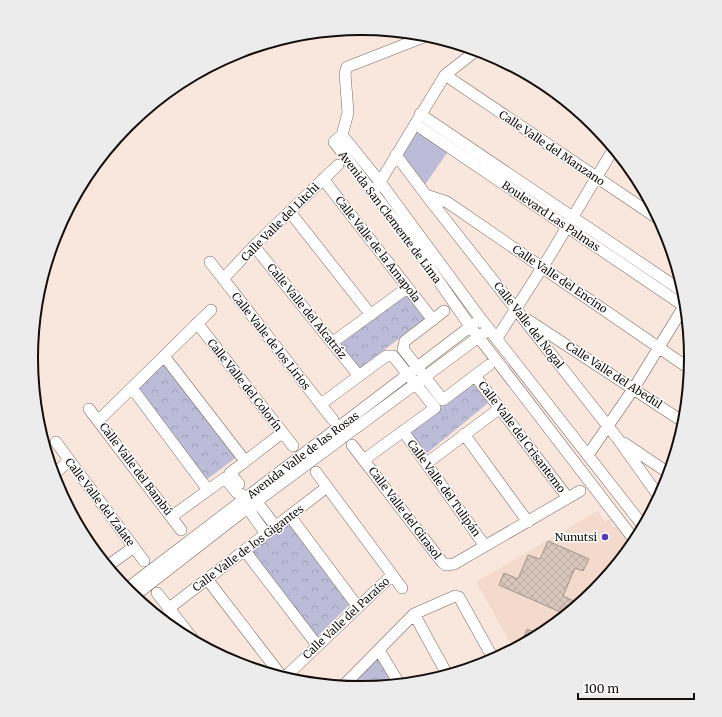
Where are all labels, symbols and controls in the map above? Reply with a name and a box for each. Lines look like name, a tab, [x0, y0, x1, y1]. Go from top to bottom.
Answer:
street label: Calle Valle del Manzano	[496, 107, 608, 189]
street label: Avenida San Clemente de Lima	[335, 147, 444, 286]
street label: Boulevard Las Palmas	[499, 178, 603, 254]
street label: Calle Valle del Litchi	[238, 180, 322, 264]
street label: Calle Valle de la Amapola	[332, 193, 424, 305]
street label: Calle Valle del Encino	[510, 242, 611, 316]
street label: Calle Valle del Alcatráz	[264, 261, 350, 361]
street label: Calle Valle del Nogal	[491, 279, 567, 371]
street label: Calle Valle de los Lirios	[229, 290, 313, 392]
street label: Calle Valle del Colorín	[204, 336, 286, 435]
street label: Calle Valle del Abedul	[563, 339, 665, 412]
street label: Calle Valle del Crisantemo	[475, 378, 569, 496]
street label: Avenida Valle de las Rosas	[244, 408, 362, 502]
street label: Calle Valle del Bambú	[97, 420, 176, 518]
street label: Calle Valle del Tulipán	[404, 437, 484, 540]
street label: Calle Valle del Zalate	[62, 455, 138, 549]
street label: Calle Valle del Girasol	[366, 464, 445, 562]
street label: Calle Valle de los Gigantes	[190, 502, 306, 594]
place label: Nunutsi	[555, 530, 597, 544]
marker: Nunutsi	[600, 532, 610, 542]
street label: Calle Valle del Paraíso	[300, 574, 393, 662]
scale bar	[578, 675, 694, 701]
text: 100 m	[584, 681, 619, 696]

